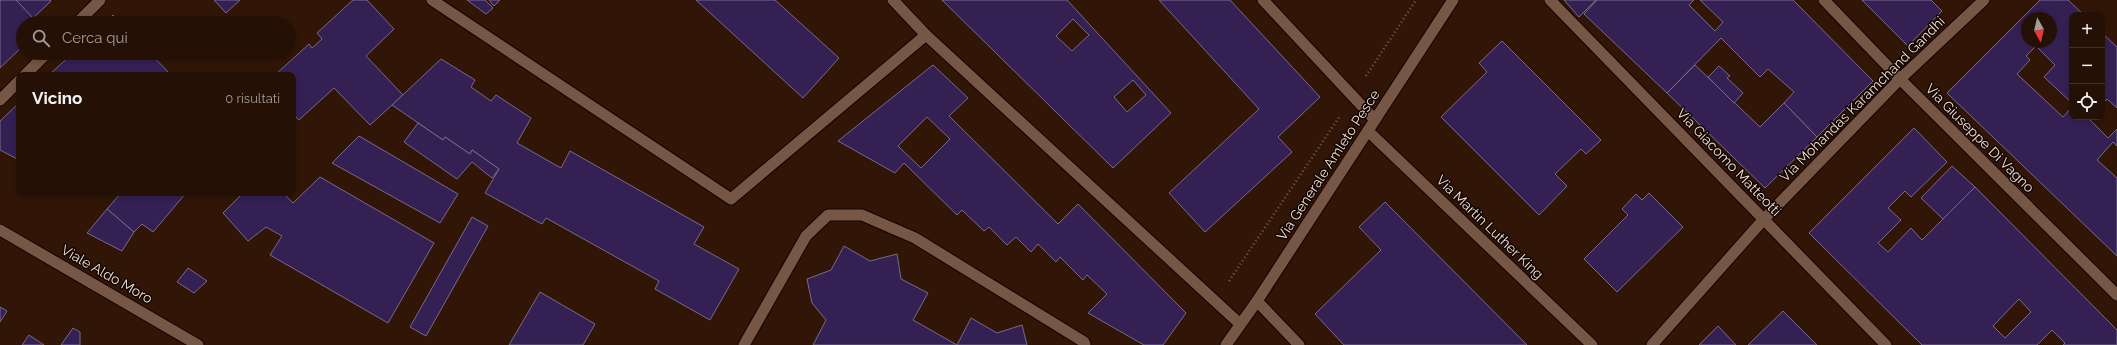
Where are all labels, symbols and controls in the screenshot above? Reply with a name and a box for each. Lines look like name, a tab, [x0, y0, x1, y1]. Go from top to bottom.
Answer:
north arrow	[2021, 12, 2057, 48]
map controls	[2069, 12, 2105, 120]
button: +	[2069, 12, 2105, 48]
street label: Via Mohandas Karamchand Gandhi	[1776, 13, 1948, 185]
search box	[16, 16, 296, 60]
icon: search	[30, 27, 52, 49]
text: Cerca qui	[62, 29, 128, 47]
button: −	[2069, 48, 2105, 84]
street label: Via Giuseppe Di Vagno	[1922, 80, 2038, 196]
button: locate	[2069, 84, 2105, 120]
street label: Via Generale Amleto Pesce	[1273, 87, 1383, 243]
text: Vicino	[32, 88, 82, 108]
text: 0 risultati	[225, 91, 280, 106]
street label: Via Giacomo Matteotti	[1674, 105, 1784, 219]
street label: Via Martin Luther King	[1433, 172, 1547, 282]
street label: Viale Aldo Moro	[59, 241, 155, 307]

